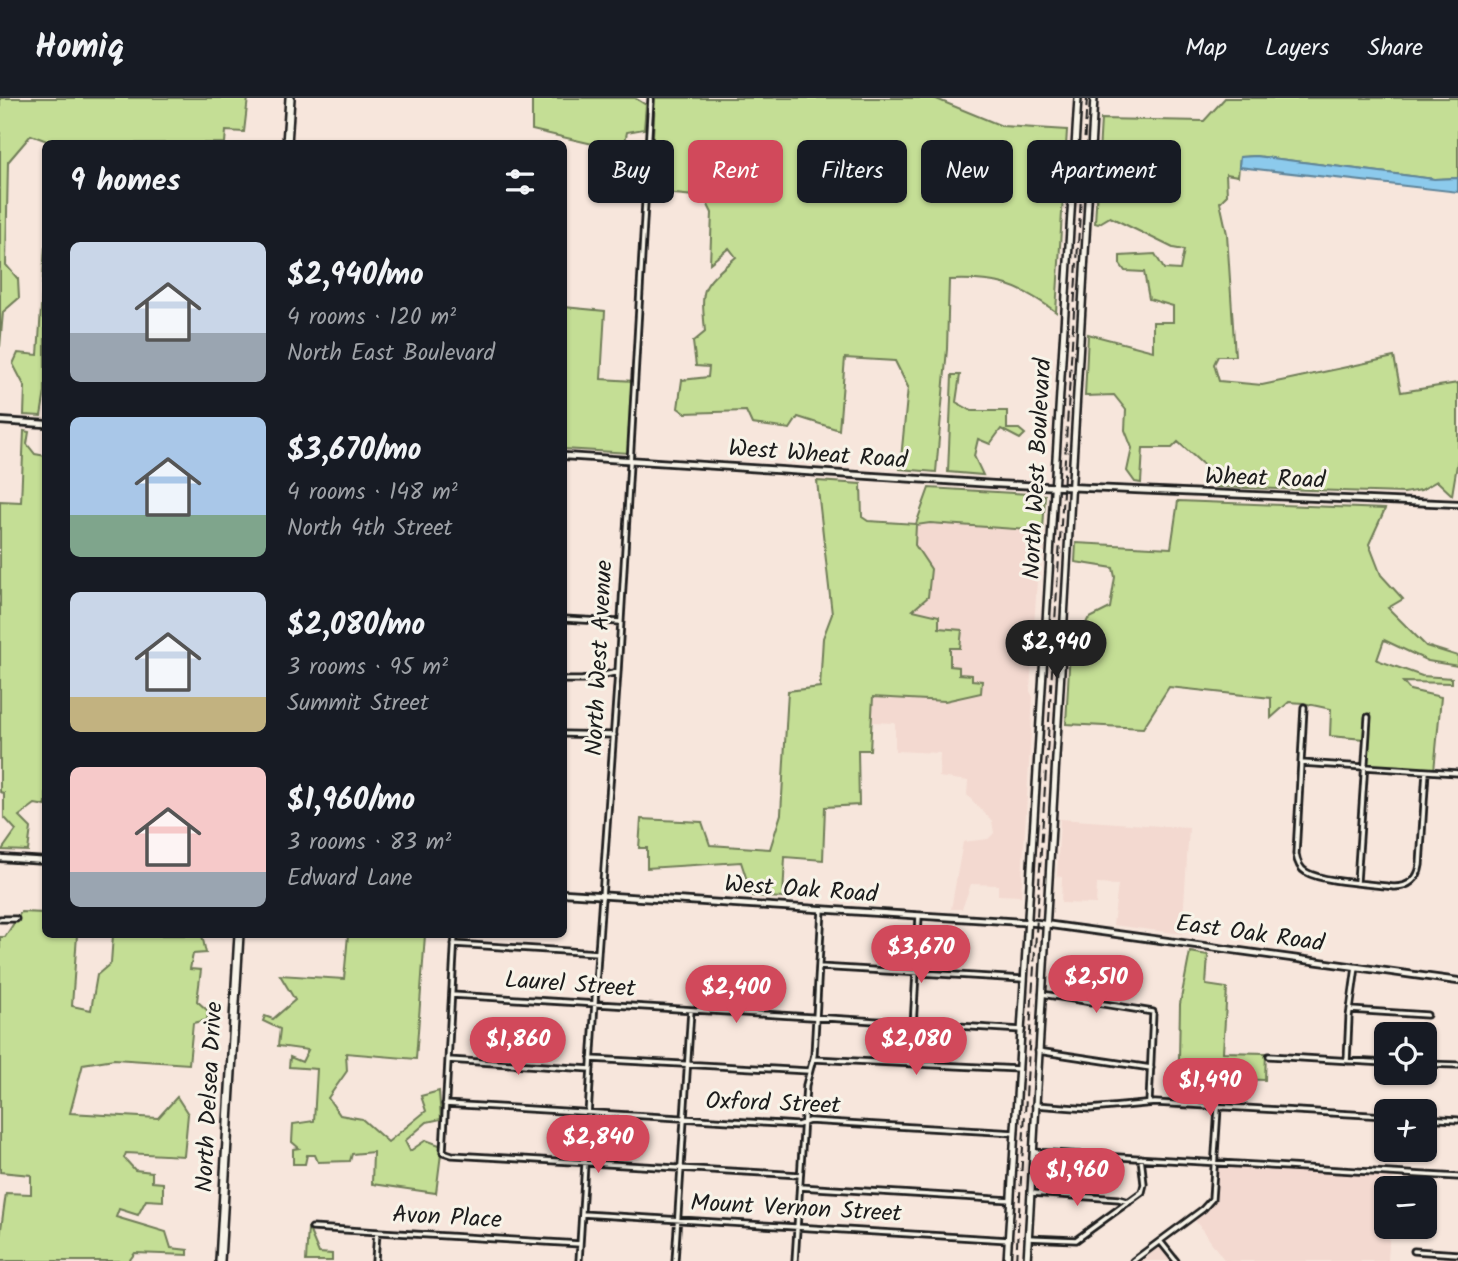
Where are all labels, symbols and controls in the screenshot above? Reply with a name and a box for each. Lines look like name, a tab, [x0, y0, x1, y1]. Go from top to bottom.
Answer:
text: Homiq	[35, 22, 124, 75]
text: Map	[1185, 29, 1227, 68]
text: Layers	[1265, 29, 1329, 68]
text: Share	[1367, 29, 1423, 68]
chip: Buy	[588, 140, 674, 203]
chip: Rent	[688, 140, 783, 203]
chip: Filters	[797, 140, 907, 203]
chip: New	[921, 140, 1013, 203]
chip: Apartment	[1027, 140, 1181, 203]
text: 9 homes	[70, 158, 181, 206]
icon: filters	[501, 163, 539, 201]
text: $2,940/mo	[287, 252, 424, 300]
icon: home	[126, 270, 210, 354]
text: 4 rooms · 120 m²	[287, 300, 456, 336]
text: North East Boulevard	[287, 336, 495, 372]
street label: North West Boulevard	[1013, 356, 1063, 580]
text: $3,670/mo	[287, 427, 422, 475]
street label: West Wheat Road	[727, 429, 910, 481]
icon: home	[126, 445, 210, 529]
street label: Wheat Road	[1204, 457, 1327, 501]
text: 4 rooms · 148 m²	[287, 475, 458, 511]
text: North 4th Street	[287, 511, 453, 547]
street label: North West Avenue	[575, 559, 625, 757]
text: $2,080/mo	[287, 602, 425, 650]
icon: home	[126, 620, 210, 704]
pin: $2,940	[999, 620, 1113, 680]
text: $2,940	[1021, 625, 1091, 661]
text: 3 rooms · 95 m²	[287, 650, 448, 686]
text: Summit Street	[287, 686, 429, 722]
text: $1,960/mo	[287, 777, 415, 825]
icon: home	[126, 795, 210, 879]
text: 3 rooms · 83 m²	[287, 825, 451, 861]
text: Edward Lane	[287, 861, 412, 897]
street label: West Oak Road	[723, 865, 880, 915]
street label: East Oak Road	[1173, 904, 1328, 964]
pin: $3,670	[864, 926, 978, 985]
text: $3,670	[887, 930, 955, 966]
pin: $2,510	[1039, 956, 1153, 1015]
text: $2,510	[1064, 960, 1128, 996]
street label: Laurel Street	[503, 961, 637, 1009]
pin: $2,400	[679, 965, 793, 1025]
text: $2,400	[701, 970, 771, 1006]
street label: North Delsea Drive	[186, 1000, 234, 1193]
pin: $1,860	[461, 1018, 575, 1077]
pin: $2,080	[859, 1018, 973, 1077]
text: $1,860	[486, 1022, 550, 1058]
text: $2,080	[881, 1022, 951, 1058]
map controls	[1374, 1022, 1437, 1239]
button: locate	[1374, 1022, 1437, 1085]
pin: $1,490	[1153, 1058, 1267, 1118]
text: $1,490	[1179, 1063, 1241, 1099]
street label: Oxford Street	[705, 1082, 842, 1126]
button: +	[1374, 1099, 1437, 1162]
pin: $2,840	[541, 1116, 655, 1175]
text: $2,840	[563, 1120, 633, 1156]
pin: $1,960	[1020, 1148, 1134, 1208]
text: $1,960	[1046, 1153, 1108, 1189]
button: −	[1374, 1176, 1437, 1239]
street label: Mount Vernon Street	[689, 1184, 903, 1234]
street label: Avon Place	[391, 1196, 503, 1240]

